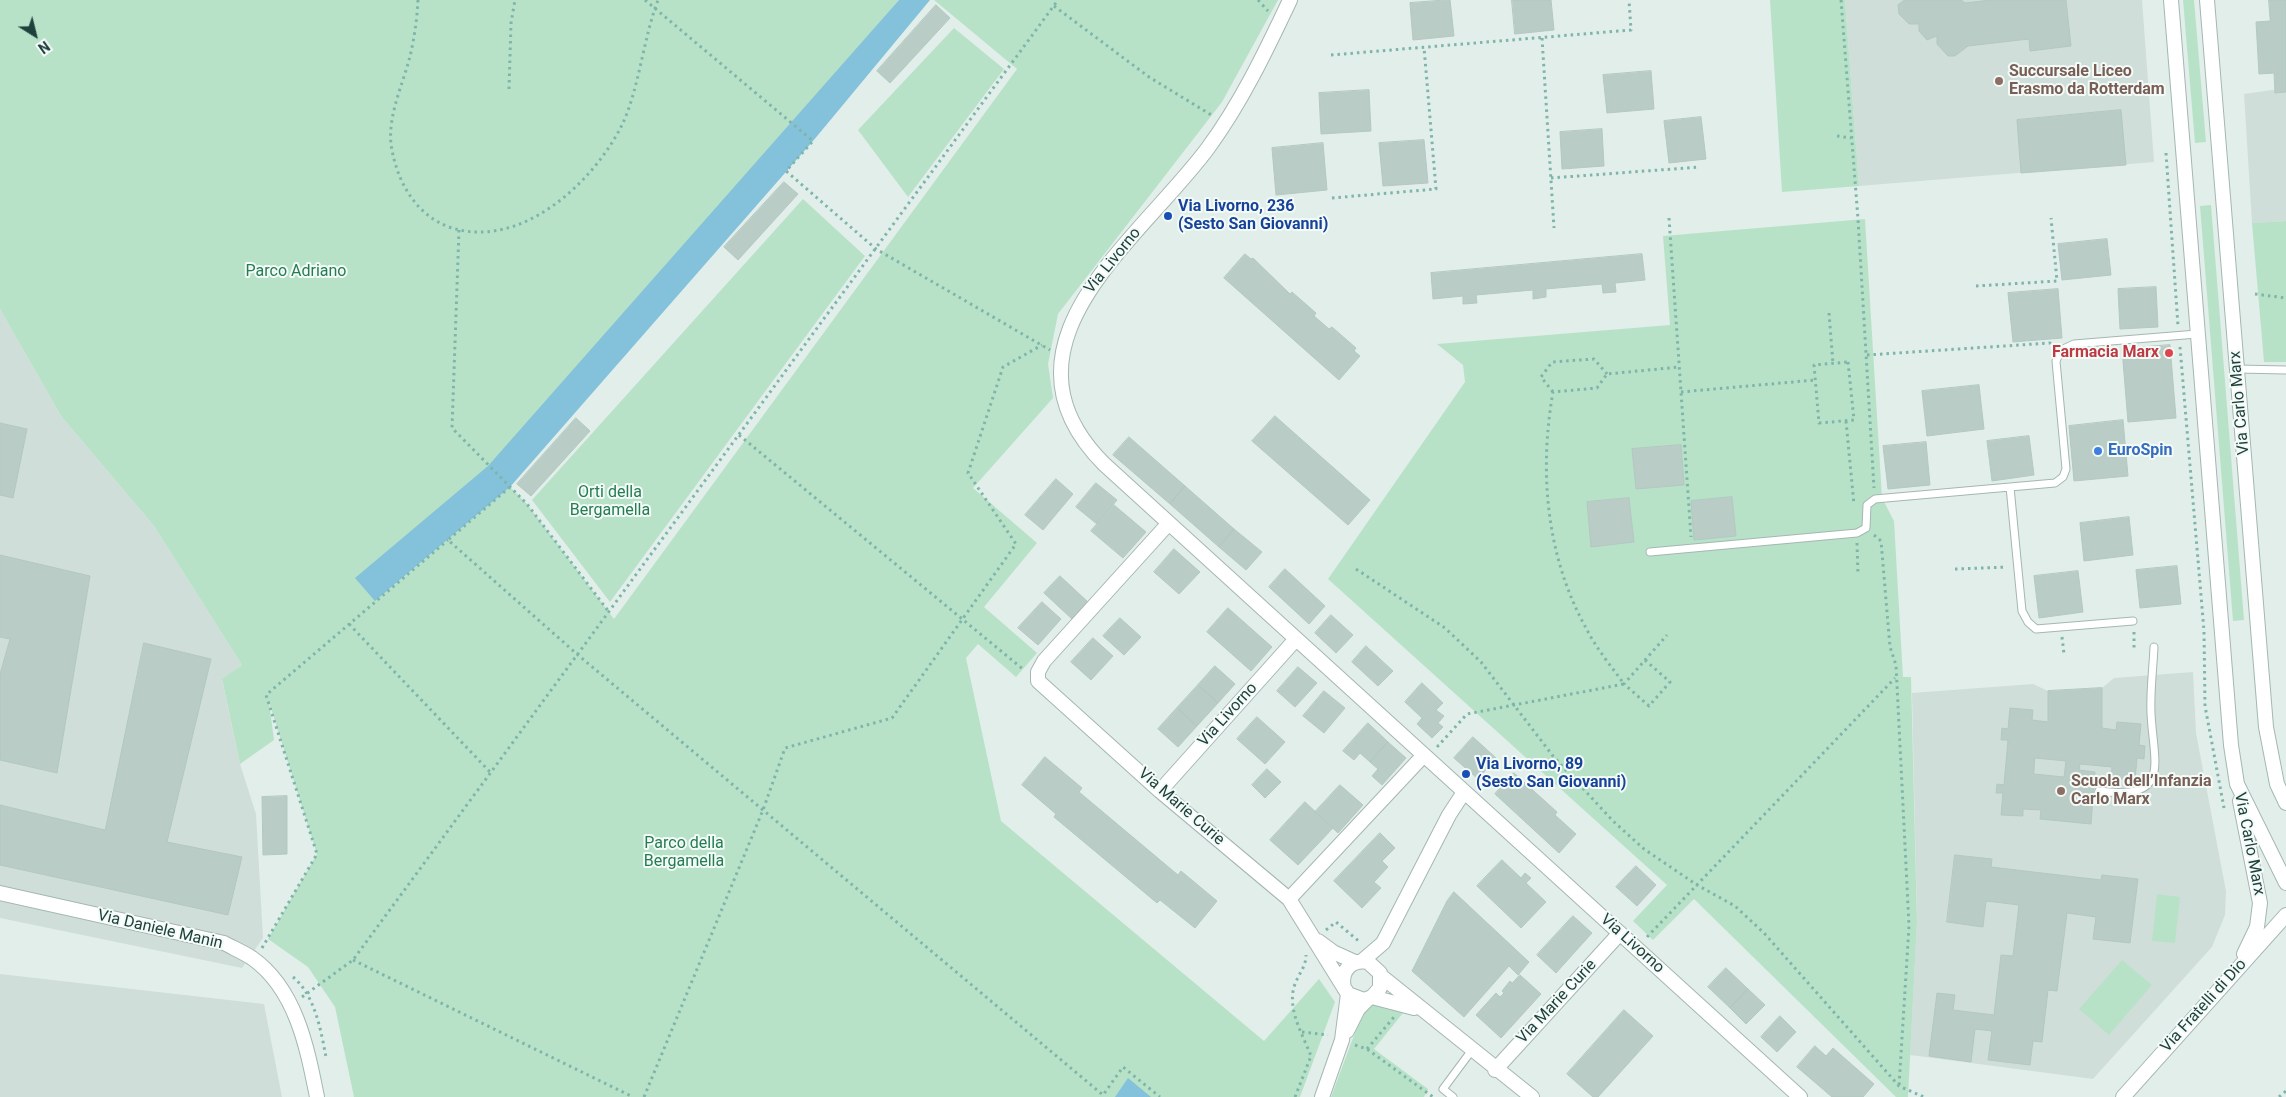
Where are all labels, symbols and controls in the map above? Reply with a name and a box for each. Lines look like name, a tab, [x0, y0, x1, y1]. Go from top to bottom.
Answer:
north arrow	[10, 10, 60, 60]
text: N	[35, 38, 53, 57]
place label: Succursale Liceo Erasmo da Rotterdam	[2009, 62, 2165, 100]
marker: Succursale Liceo Erasmo da Rotterdam	[1993, 75, 2005, 87]
place label: Via Livorno, 236 (Sesto San Giovanni)	[1178, 197, 1328, 235]
marker: Via Livorno, 236 (Sesto San Giovanni)	[1162, 210, 1174, 222]
street label: Via Livorno	[1081, 224, 1145, 298]
park label: Parco Adriano	[246, 262, 346, 282]
place label: Farmacia Marx	[2052, 343, 2159, 363]
marker: Farmacia Marx	[2163, 347, 2175, 359]
street label: Via Carlo Marx	[2226, 350, 2254, 456]
place label: EuroSpin	[2108, 441, 2173, 461]
marker: EuroSpin	[2092, 445, 2104, 457]
park label: Orti della Bergamella	[570, 483, 650, 521]
street label: Via Livorno	[1194, 679, 1262, 751]
place label: Via Livorno, 89 (Sesto San Giovanni)	[1476, 755, 1626, 793]
street label: Via Marie Curie	[1134, 764, 1228, 850]
marker: Via Livorno, 89 (Sesto San Giovanni)	[1460, 768, 1472, 780]
place label: Scuola dell’Infanzia Carlo Marx	[2071, 772, 2212, 810]
marker: Scuola dell’Infanzia Carlo Marx	[2055, 785, 2067, 797]
street label: Via Carlo Marx	[2230, 791, 2268, 897]
park label: Parco della Bergamella	[644, 834, 724, 872]
street label: Via Daniele Manin	[96, 906, 224, 954]
street label: Via Livorno	[1596, 910, 1668, 978]
street label: Via Fratelli di Dio	[2157, 955, 2251, 1057]
street label: Via Marie Curie	[1513, 956, 1601, 1048]

